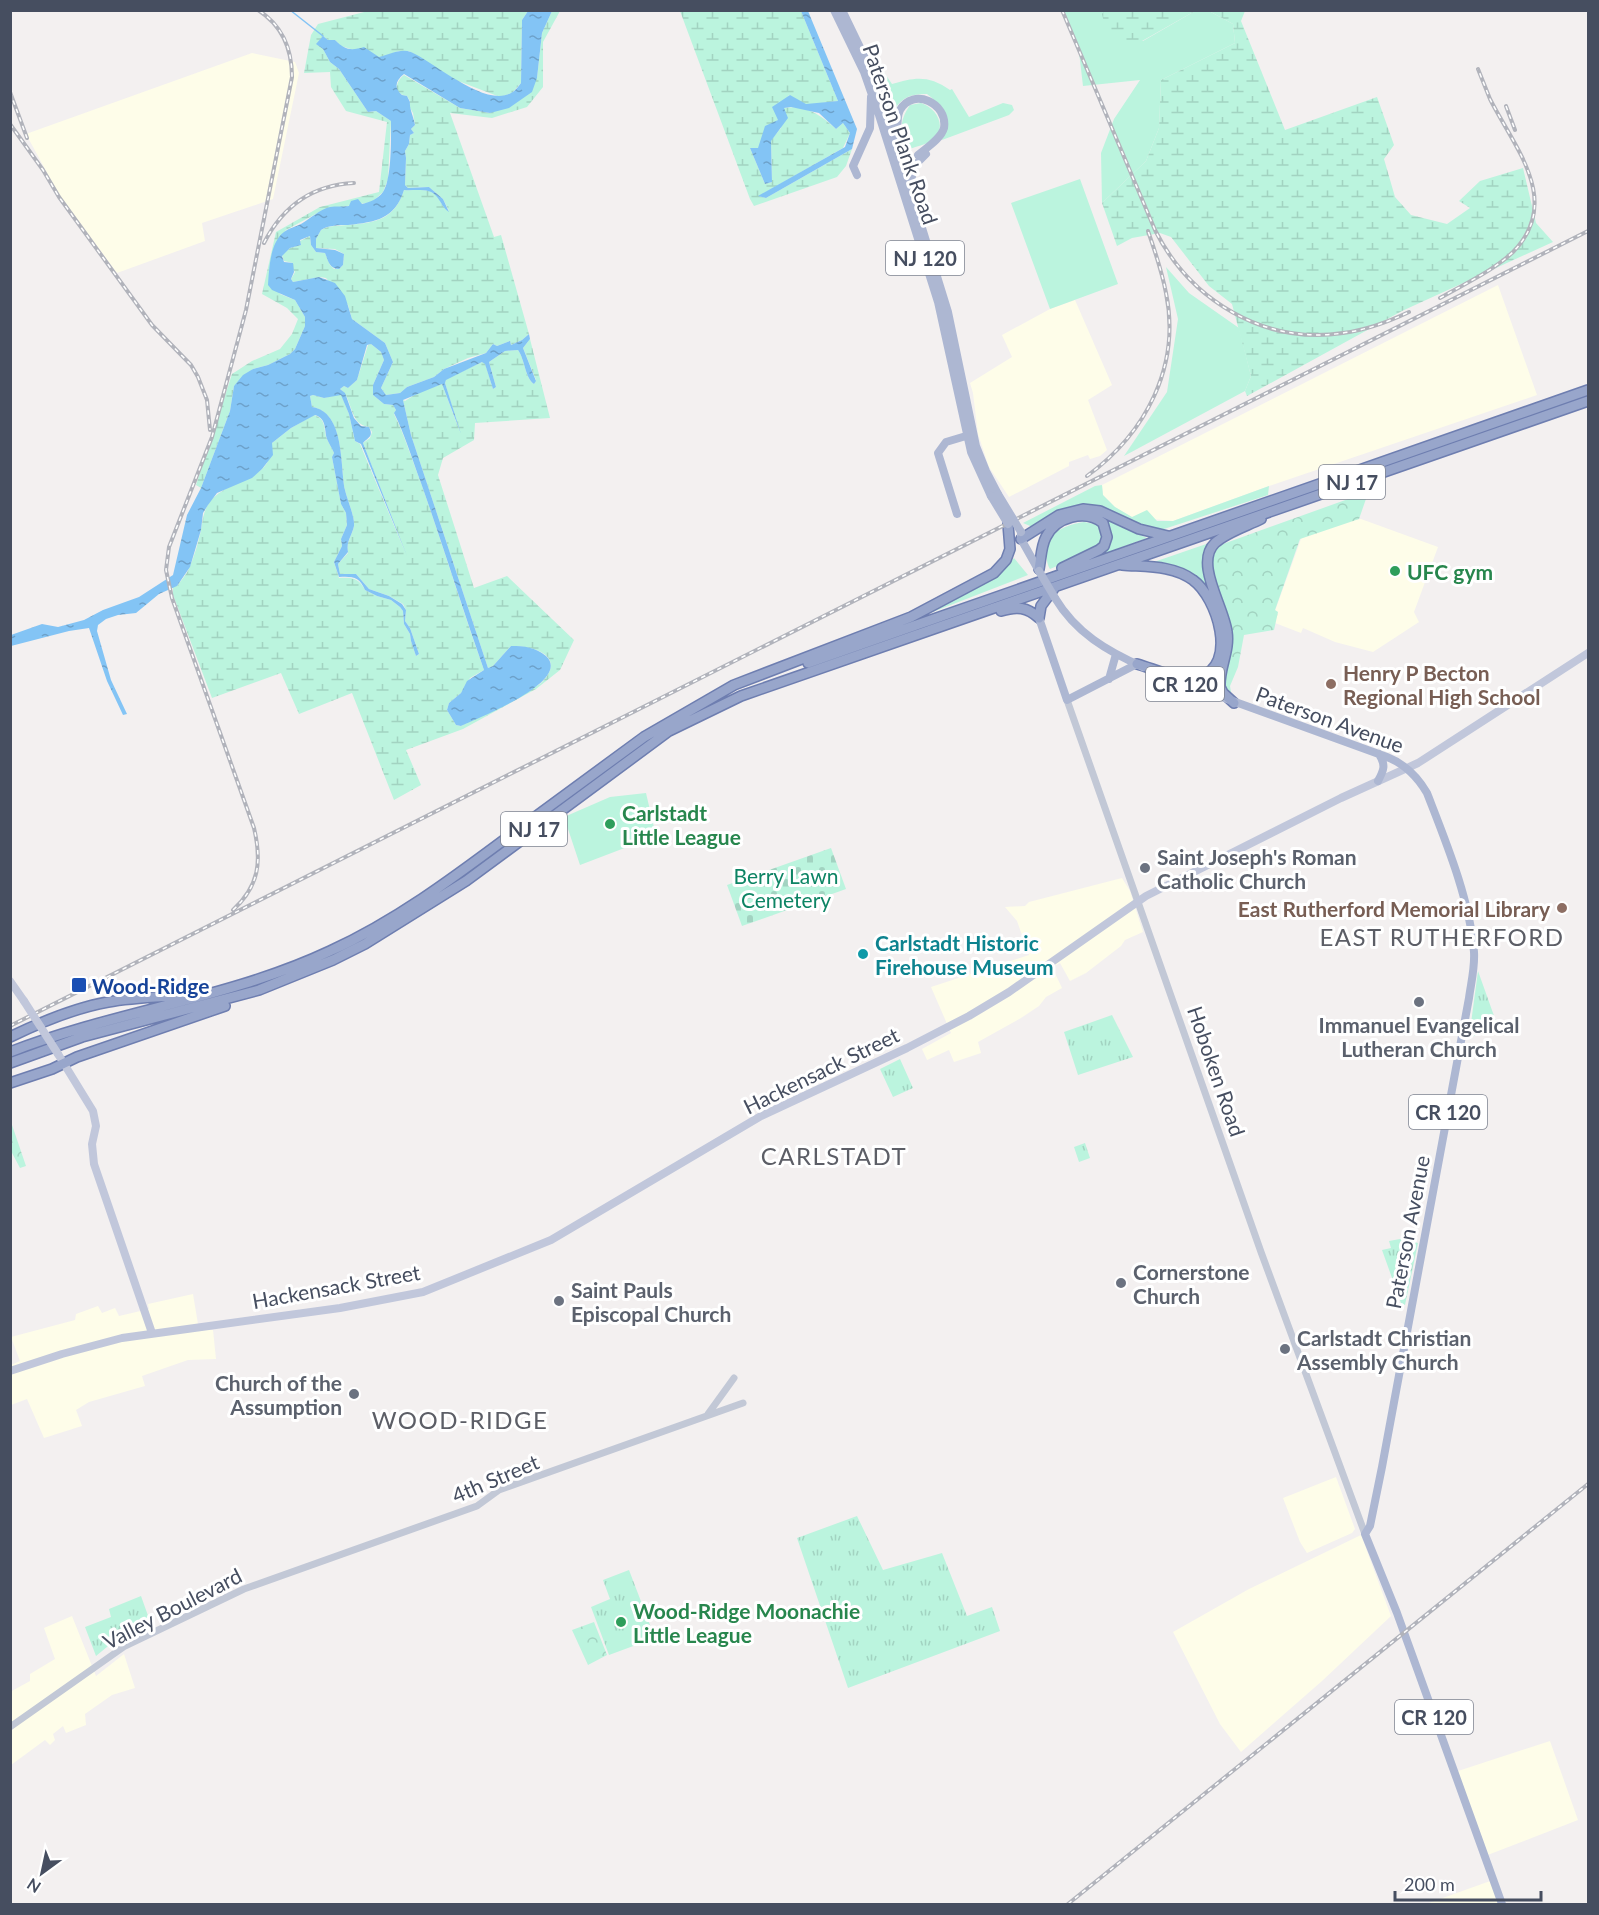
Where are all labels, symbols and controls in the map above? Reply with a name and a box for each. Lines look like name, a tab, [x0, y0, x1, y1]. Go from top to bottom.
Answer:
street label: Paterson Plank Road	[858, 41, 944, 227]
road number: NJ 120	[886, 241, 964, 275]
road number: NJ 17	[1319, 465, 1385, 499]
place label: UFC gym	[1407, 559, 1493, 584]
marker: UFC gym	[1388, 564, 1402, 578]
place label: Henry P Becton Regional High School	[1343, 660, 1541, 709]
road number: CR 120	[1146, 667, 1224, 701]
marker: Henry P Becton Regional High School	[1324, 677, 1338, 691]
street label: Paterson Avenue	[1253, 681, 1407, 757]
place label: Carlstadt Little League	[622, 800, 741, 849]
road number: NJ 17	[501, 812, 567, 846]
marker: Carlstadt Little League	[603, 817, 617, 831]
place label: Saint Joseph's Roman Catholic Church	[1157, 844, 1357, 893]
marker: Saint Joseph's Roman Catholic Church	[1138, 861, 1152, 875]
park label: Berry Lawn Cemetery	[734, 863, 838, 912]
place label: East Rutherford Memorial Library	[1238, 896, 1551, 921]
marker: East Rutherford Memorial Library	[1555, 901, 1569, 915]
district label: EAST RUTHERFORD	[1319, 922, 1565, 951]
place label: Carlstadt Historic Firehouse Museum	[875, 930, 1054, 979]
marker: Carlstadt Historic Firehouse Museum	[856, 947, 870, 961]
place label: Wood-Ridge	[92, 973, 209, 998]
marker: Wood-Ridge	[70, 976, 88, 994]
marker: Immanuel Evangelical Lutheran Church	[1412, 995, 1426, 1009]
street label: Hoboken Road	[1183, 1003, 1251, 1139]
place label: Immanuel Evangelical Lutheran Church	[1319, 1012, 1519, 1061]
street label: Hackensack Street	[739, 1021, 903, 1118]
road number: CR 120	[1409, 1095, 1487, 1129]
district label: CARLSTADT	[761, 1141, 907, 1170]
street label: Paterson Avenue	[1380, 1153, 1434, 1311]
street label: Hackensack Street	[250, 1259, 422, 1313]
place label: Cornerstone Church	[1133, 1259, 1250, 1308]
marker: Cornerstone Church	[1114, 1276, 1128, 1290]
place label: Saint Pauls Episcopal Church	[571, 1277, 731, 1326]
marker: Saint Pauls Episcopal Church	[552, 1294, 566, 1308]
place label: Carlstadt Christian Assembly Church	[1296, 1325, 1471, 1374]
marker: Carlstadt Christian Assembly Church	[1278, 1342, 1292, 1356]
place label: Church of the Assumption	[215, 1370, 342, 1419]
marker: Church of the Assumption	[347, 1387, 361, 1401]
district label: WOOD-RIDGE	[372, 1405, 548, 1434]
street label: 4th Street	[448, 1448, 543, 1508]
street label: Valley Boulevard	[98, 1562, 246, 1654]
place label: Wood-Ridge Moonachie Little League	[633, 1598, 860, 1647]
marker: Wood-Ridge Moonachie Little League	[614, 1615, 628, 1629]
road number: CR 120	[1395, 1700, 1473, 1734]
north arrow	[12, 1843, 72, 1903]
scale bar	[1395, 1864, 1540, 1902]
text: 200 m	[1404, 1873, 1455, 1895]
text: N	[23, 1875, 44, 1897]

